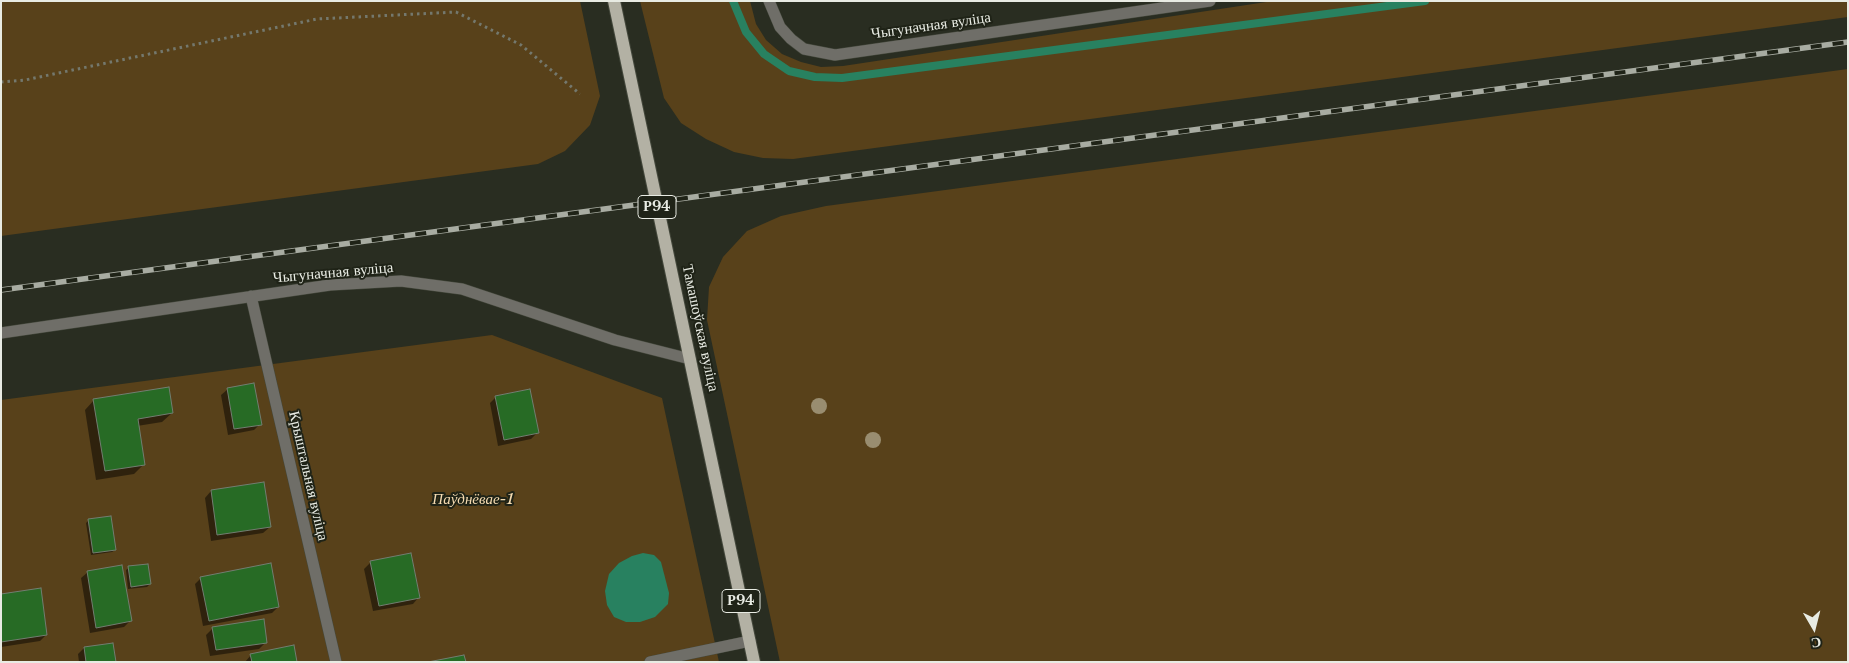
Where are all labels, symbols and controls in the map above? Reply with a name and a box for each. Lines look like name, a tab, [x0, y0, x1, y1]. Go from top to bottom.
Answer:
street label: Чыгуначная вуліца	[870, 9, 992, 43]
road number: Р94	[638, 196, 676, 218]
street label: Чыгуначная вуліца	[272, 259, 394, 287]
street label: Тамашоўская вуліца	[678, 263, 722, 393]
street label: Крыштальная вуліца	[284, 409, 332, 543]
park label: Паўднёвае-1	[432, 491, 514, 509]
road number: Р94	[722, 590, 760, 612]
north arrow	[1789, 603, 1839, 653]
text: С	[1810, 633, 1822, 652]

